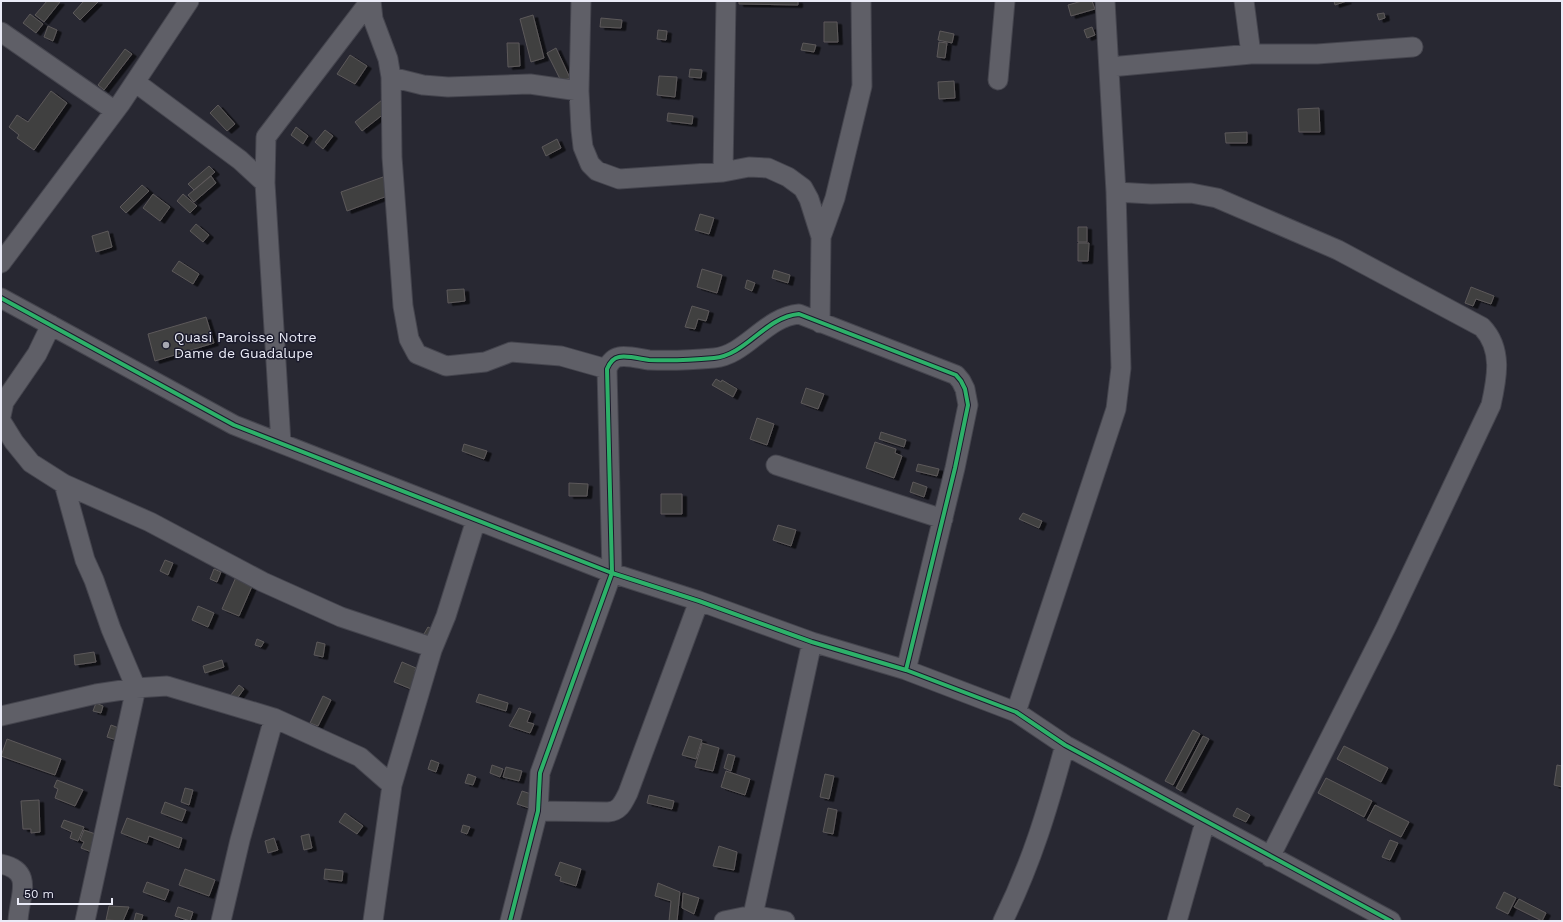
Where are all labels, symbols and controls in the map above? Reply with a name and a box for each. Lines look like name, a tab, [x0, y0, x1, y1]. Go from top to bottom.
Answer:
place label: Quasi Paroisse Notre Dame de Guadalupe	[174, 329, 316, 361]
marker: Quasi Paroisse Notre Dame de Guadalupe	[161, 340, 171, 350]
scale bar	[18, 880, 112, 906]
text: 50 m	[24, 887, 54, 901]

